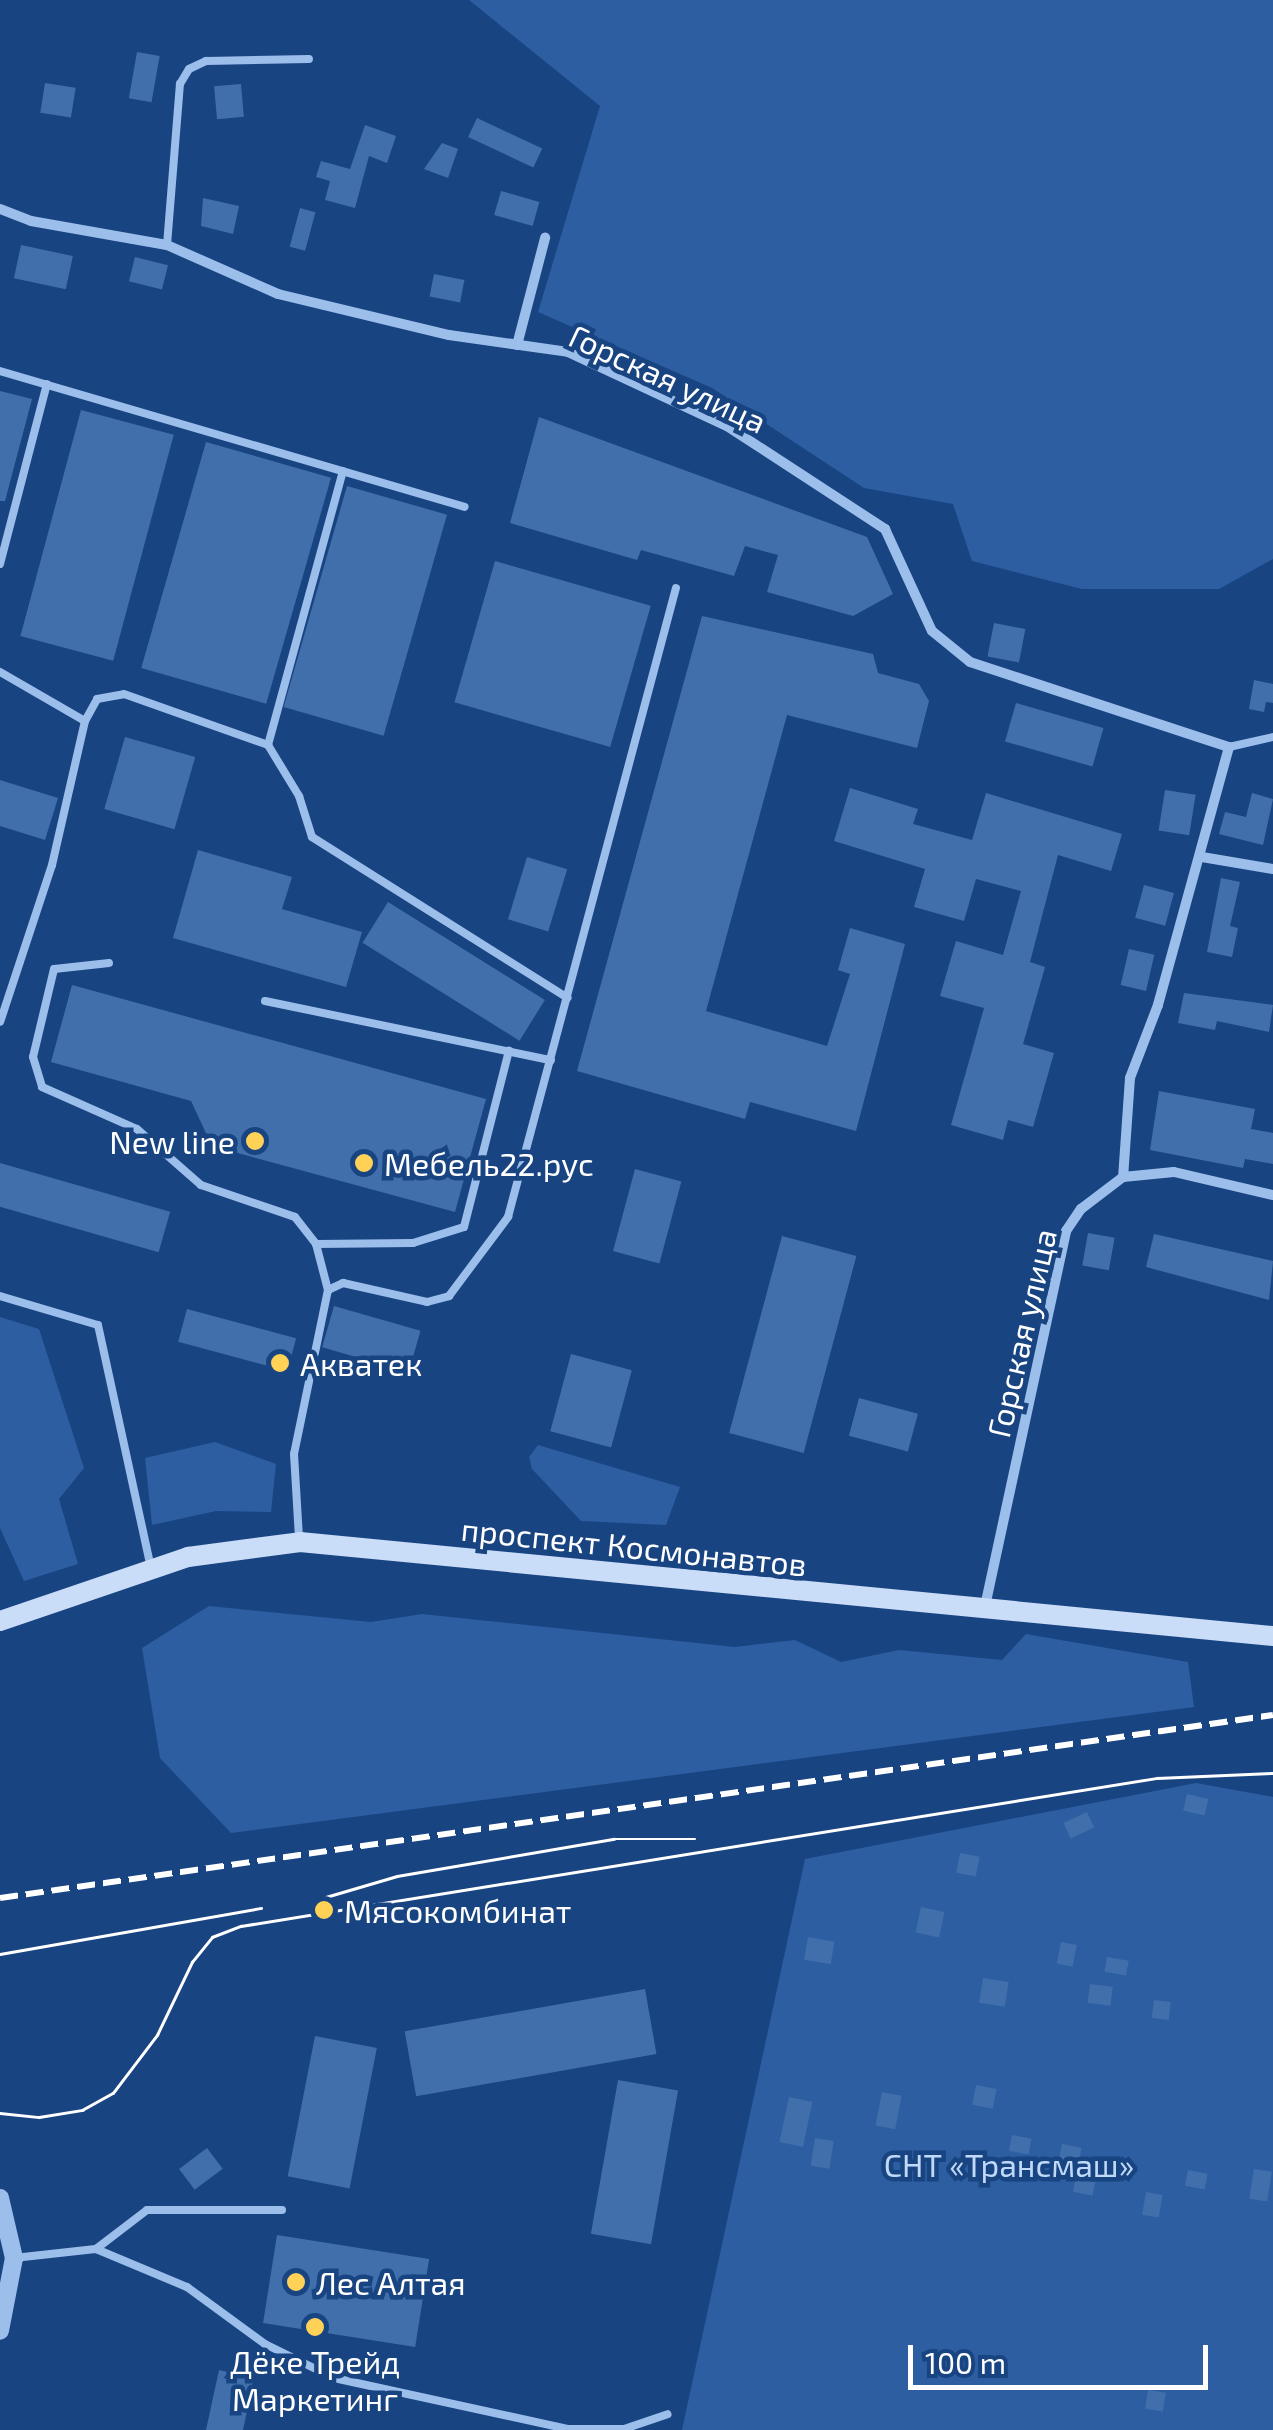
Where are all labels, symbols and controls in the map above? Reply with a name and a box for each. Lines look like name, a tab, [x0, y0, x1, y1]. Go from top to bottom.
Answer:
street label: Горская улица	[563, 316, 773, 440]
place label: New line	[109, 1122, 235, 1160]
marker: New line	[244, 1130, 266, 1152]
place label: Мебель22.рус	[384, 1144, 594, 1182]
marker: Мебель22.рус	[353, 1152, 375, 1174]
street label: Горская улица	[978, 1225, 1064, 1441]
place label: Акватек	[300, 1344, 422, 1382]
marker: Акватек	[269, 1352, 291, 1374]
street label: проспект Космонавтов	[459, 1509, 809, 1583]
place label: Мясокомбинат	[344, 1891, 572, 1929]
marker: Мясокомбинат	[313, 1899, 335, 1921]
park label: СНТ «Трансмаш»	[884, 2145, 1134, 2183]
place label: Лес Алтая	[316, 2263, 466, 2301]
marker: Лес Алтая	[285, 2271, 307, 2293]
marker: Дёке Трейд Маркетинг	[304, 2316, 326, 2338]
scale bar	[913, 2325, 1213, 2387]
place label: Дёке Трейд Маркетинг	[230, 2343, 400, 2418]
text: 100 m	[925, 2344, 1006, 2380]

